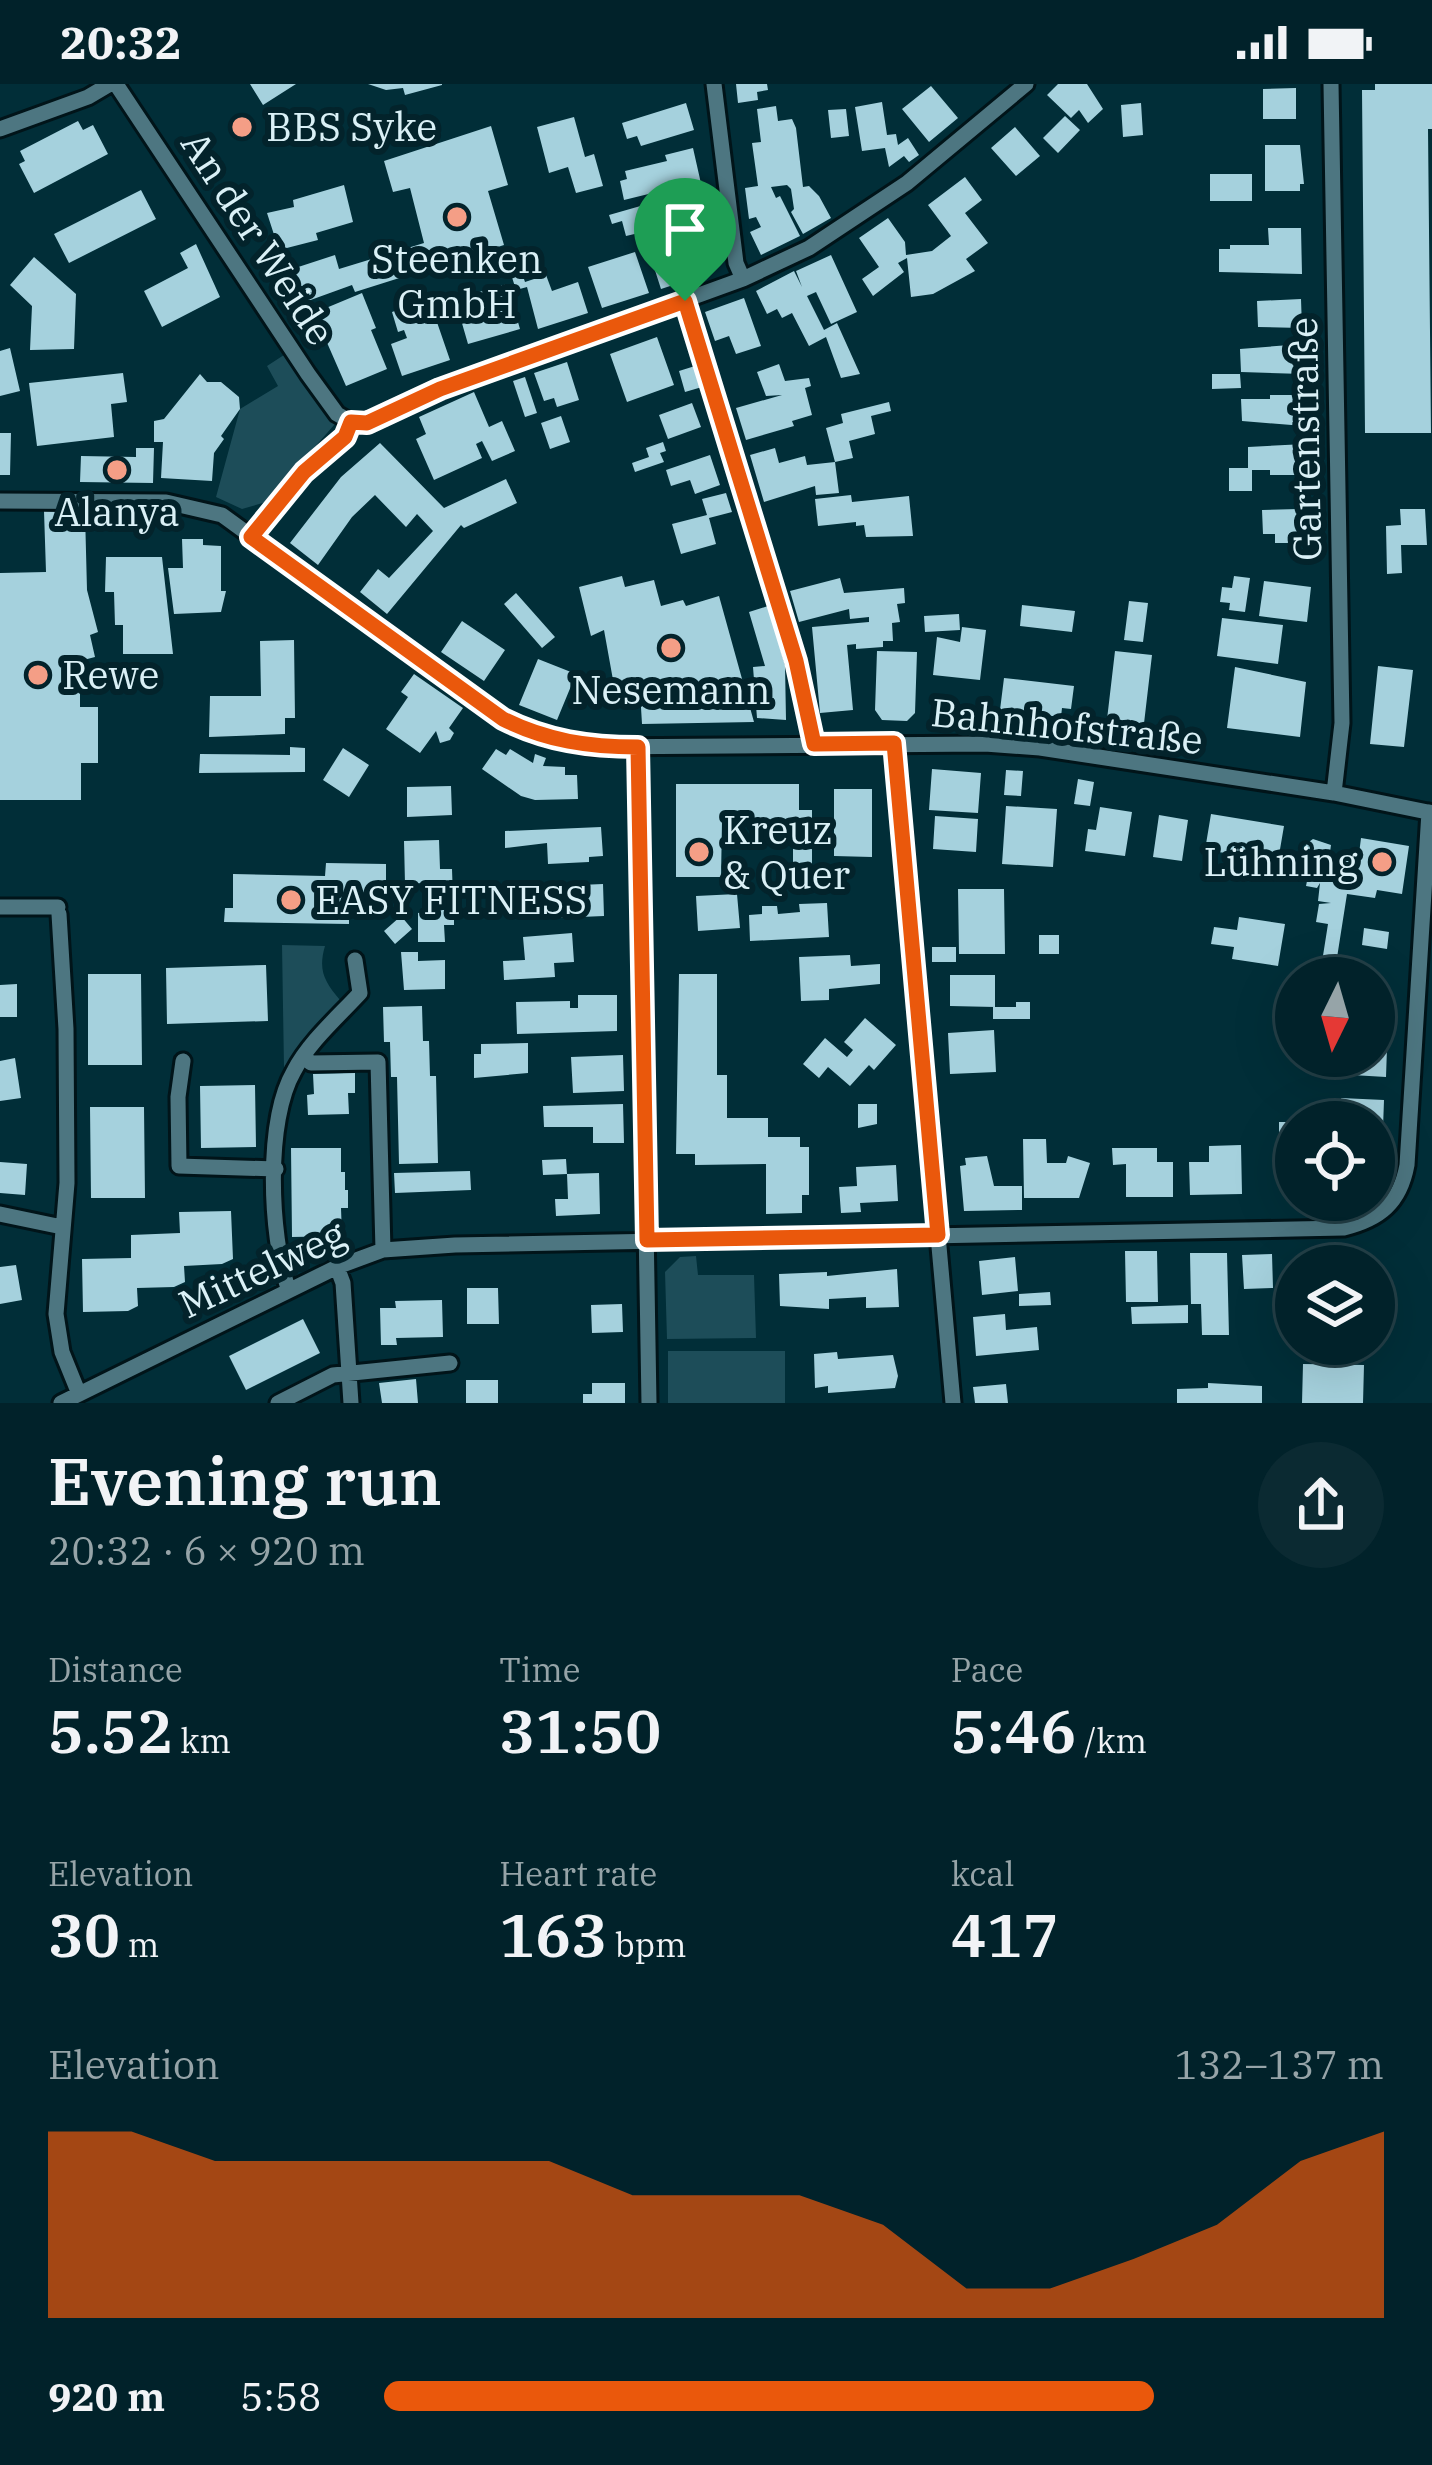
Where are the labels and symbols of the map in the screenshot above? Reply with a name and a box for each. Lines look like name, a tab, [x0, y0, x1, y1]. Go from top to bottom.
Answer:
place label: BBS Syke	[266, 101, 437, 152]
marker: BBS Syke	[229, 114, 255, 140]
street label: An der Weide	[170, 121, 347, 355]
pin	[634, 178, 736, 301]
marker: Steenken GmbH	[444, 204, 470, 230]
place label: Steenken GmbH	[371, 233, 543, 329]
street label: Gartenstraße	[1277, 317, 1332, 561]
marker: Alanya	[104, 457, 130, 483]
place label: Alanya	[54, 486, 180, 537]
marker: Nesemann	[658, 635, 684, 661]
place label: Rewe	[62, 649, 159, 700]
marker: Rewe	[25, 662, 51, 688]
place label: Nesemann	[571, 664, 771, 715]
street label: Bahnhofstraße	[929, 686, 1206, 765]
place label: Kreuz & Quer	[723, 804, 850, 900]
place label: Lühning	[1203, 836, 1358, 887]
marker: Kreuz & Quer	[686, 839, 712, 865]
marker: Lühning	[1369, 849, 1395, 875]
place label: EASY FITNESS	[315, 874, 587, 925]
marker: EASY FITNESS	[278, 887, 304, 913]
north arrow	[1275, 957, 1395, 1077]
street label: Mittelweg	[170, 1208, 353, 1329]

